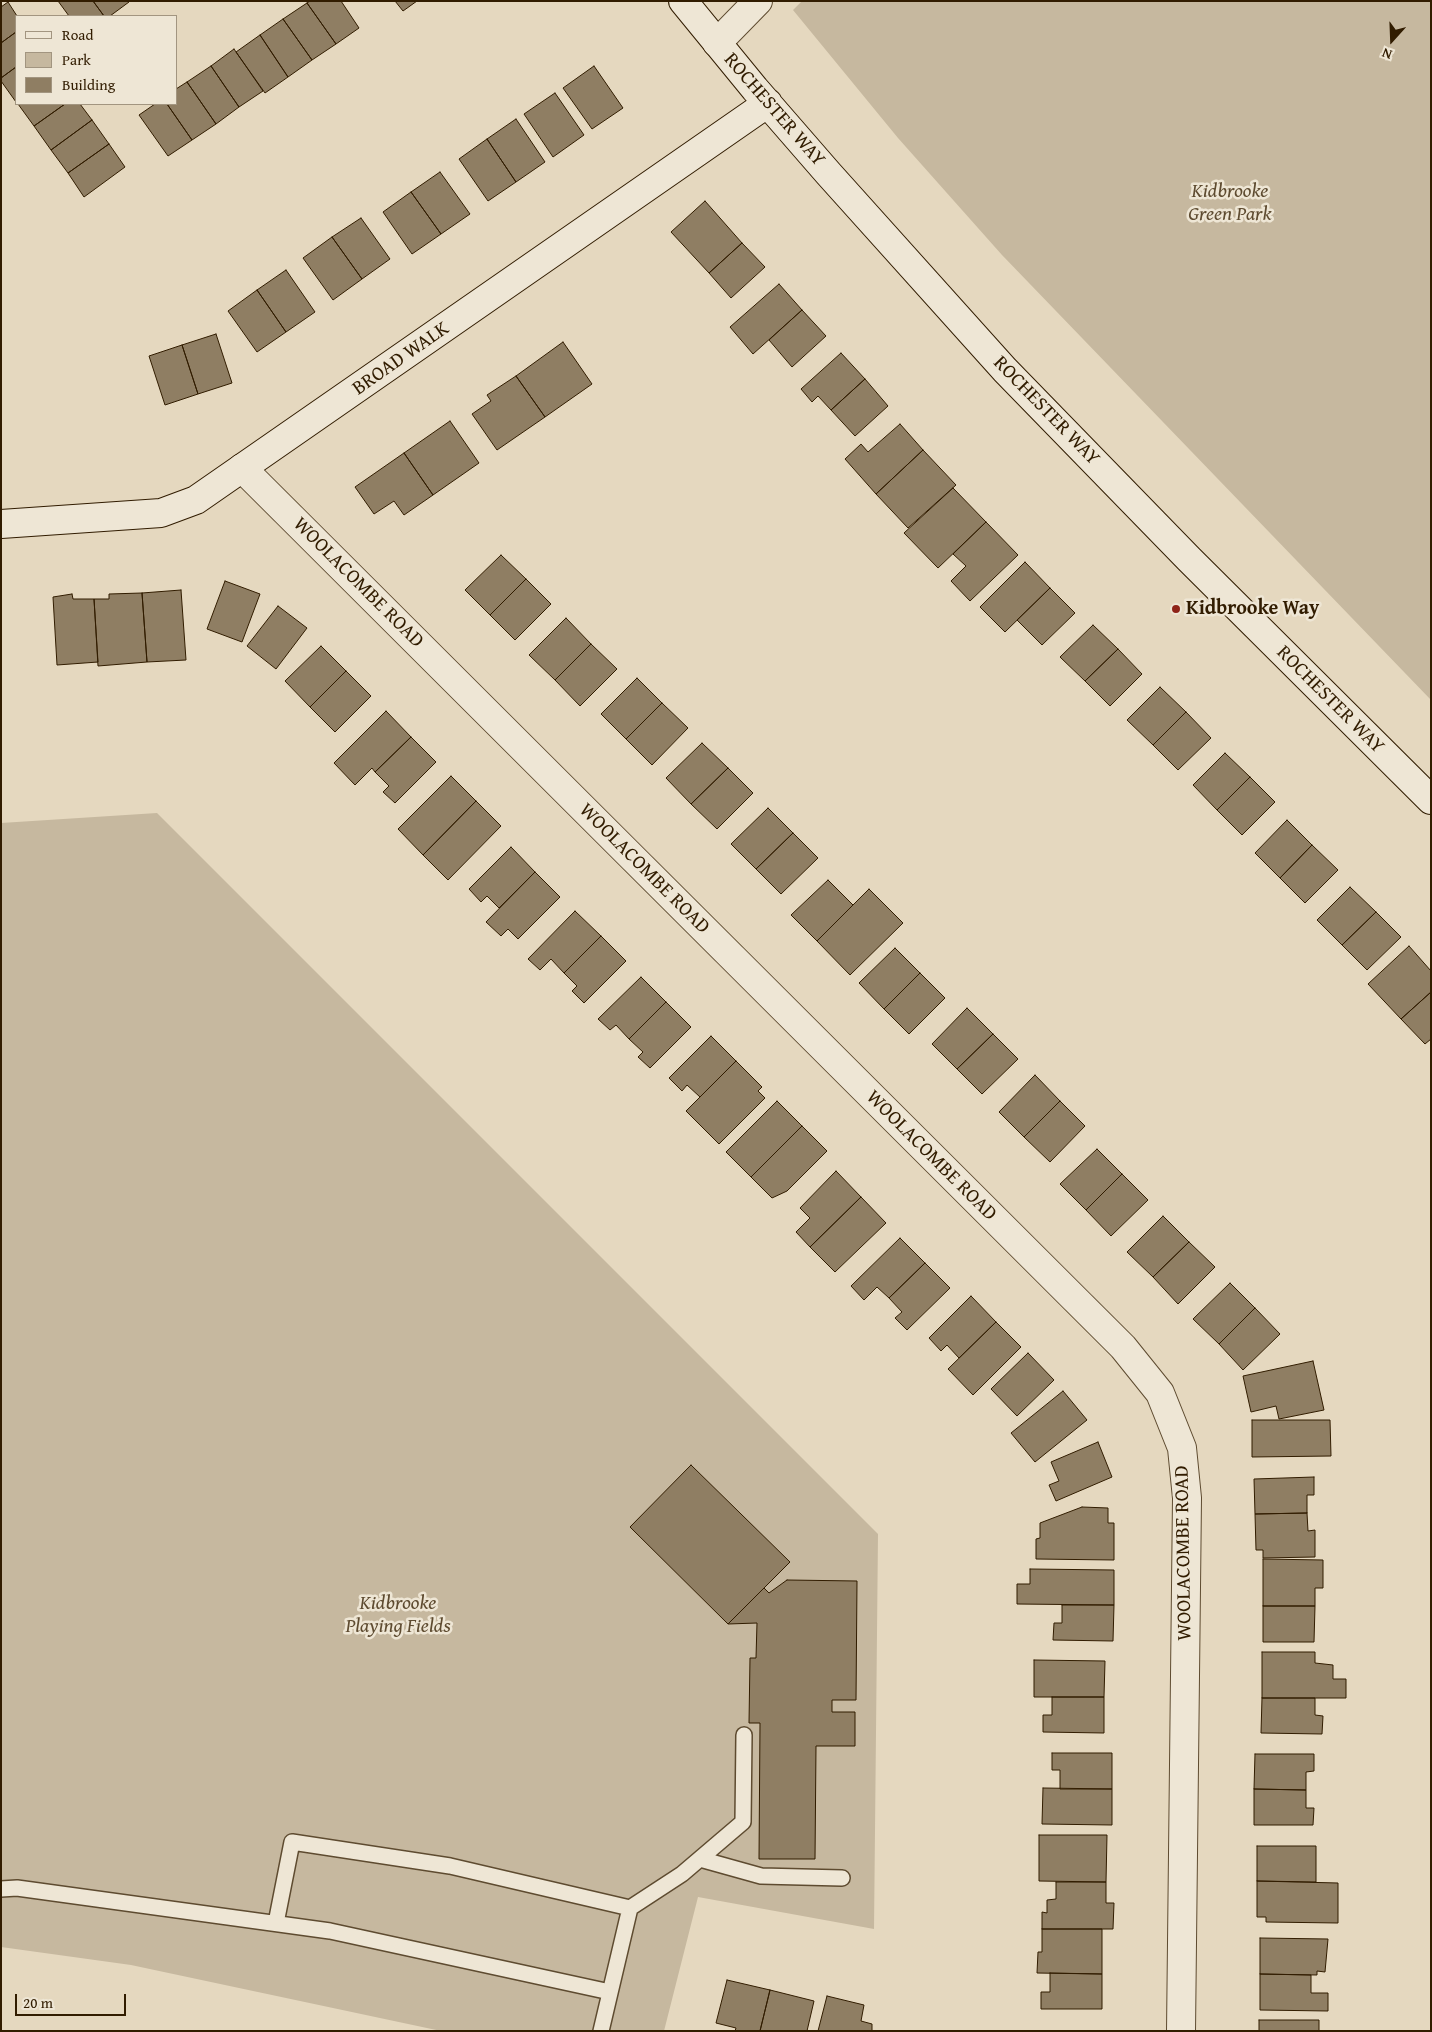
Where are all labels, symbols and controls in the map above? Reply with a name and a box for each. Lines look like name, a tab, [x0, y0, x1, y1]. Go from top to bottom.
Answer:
legend	[15, 15, 178, 105]
north arrow	[1367, 15, 1417, 65]
text: Road	[62, 24, 93, 45]
text: N	[1379, 43, 1395, 65]
street label: ROCHESTER WAY	[718, 48, 830, 172]
text: Park	[62, 49, 91, 70]
text: Building	[62, 74, 115, 95]
park label: Kidbrooke Green Park	[1188, 180, 1272, 227]
street label: BROAD WALK	[348, 317, 454, 401]
street label: ROCHESTER WAY	[988, 351, 1104, 471]
street label: WOOLACOMBE ROAD	[288, 513, 428, 653]
place label: Kidbrooke Way	[1186, 597, 1319, 621]
marker: Kidbrooke Way	[1170, 603, 1182, 615]
street label: ROCHESTER WAY	[1271, 641, 1389, 759]
street label: WOOLACOMBE ROAD	[574, 799, 714, 939]
street label: WOOLACOMBE ROAD	[861, 1086, 1001, 1226]
street label: WOOLACOMBE ROAD	[1170, 1465, 1198, 1641]
park label: Kidbrooke Playing Fields	[345, 1592, 451, 1639]
scale bar	[18, 1984, 129, 2016]
text: 20 m	[23, 1992, 53, 2013]

